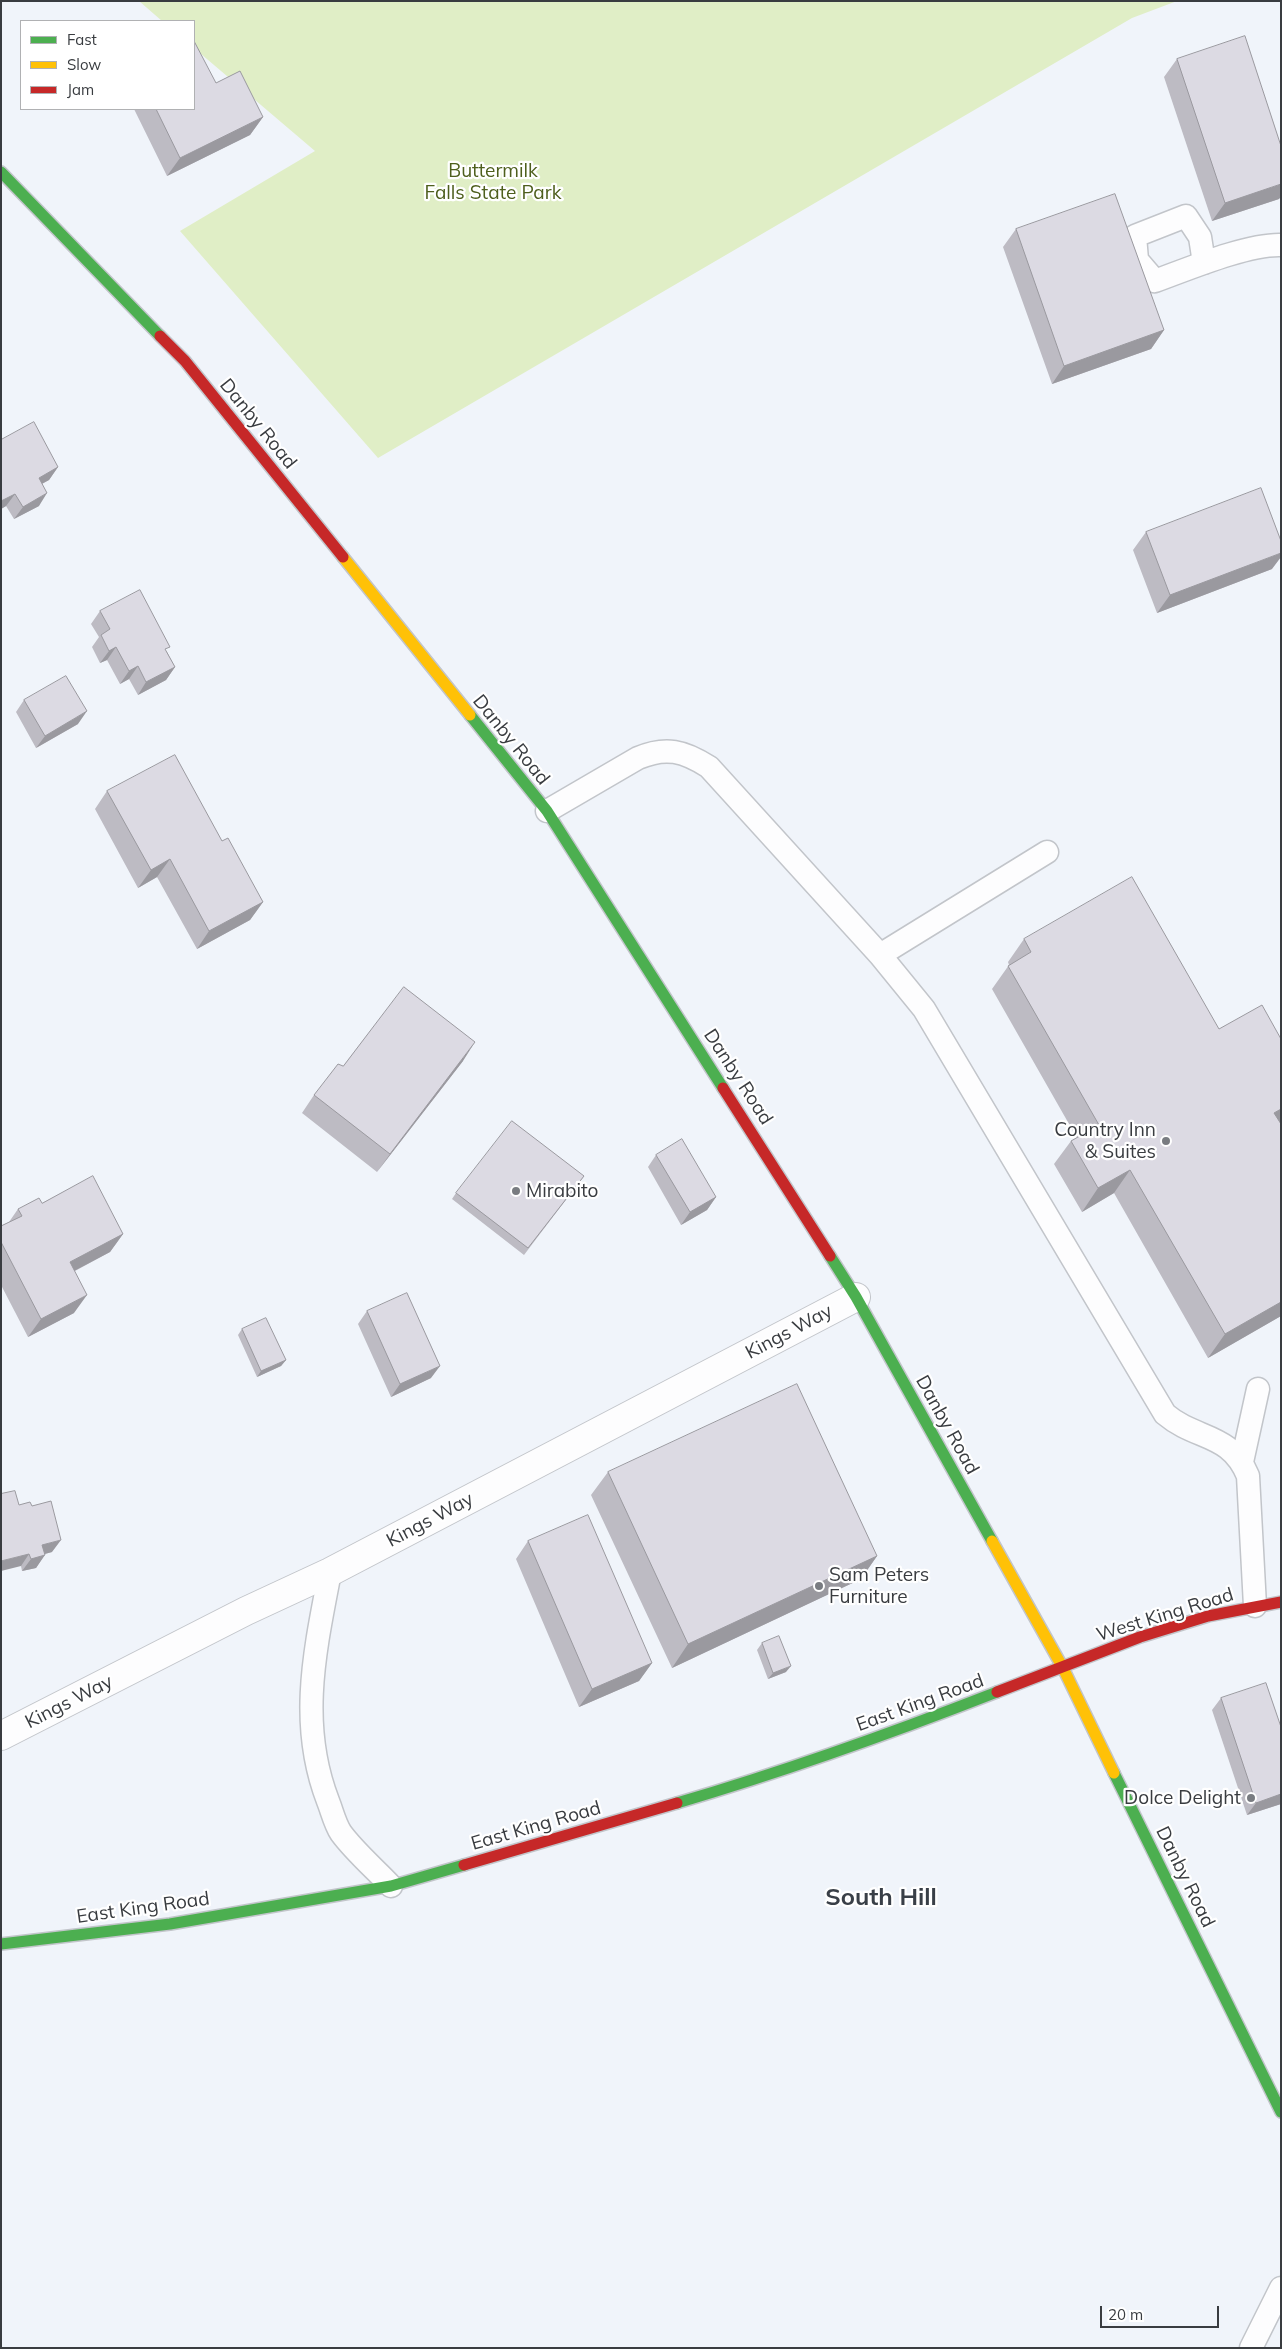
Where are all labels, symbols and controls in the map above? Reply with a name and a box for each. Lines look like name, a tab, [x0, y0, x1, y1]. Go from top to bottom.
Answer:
legend	[20, 20, 195, 110]
text: Fast	[67, 30, 97, 49]
text: Slow	[67, 55, 101, 74]
text: Jam	[67, 80, 94, 99]
park label: Buttermilk Falls State Park	[425, 160, 561, 204]
street label: Danby Road	[215, 374, 301, 474]
street label: Danby Road	[468, 690, 554, 790]
street label: Danby Road	[699, 1025, 777, 1129]
place label: Country Inn & Suites	[1054, 1119, 1156, 1163]
marker: Country Inn & Suites	[1160, 1135, 1172, 1147]
place label: Mirabito	[526, 1180, 598, 1202]
marker: Mirabito	[510, 1185, 522, 1197]
street label: Kings Way	[742, 1300, 836, 1364]
street label: Danby Road	[910, 1372, 984, 1478]
street label: Kings Way	[383, 1488, 477, 1552]
place label: Sam Peters Furniture	[829, 1564, 929, 1608]
marker: Sam Peters Furniture	[813, 1580, 825, 1592]
street label: West King Road	[1094, 1583, 1236, 1647]
street label: East King Road	[853, 1669, 987, 1737]
street label: Kings Way	[22, 1670, 116, 1734]
place label: Dolce Delight	[1124, 1787, 1241, 1809]
marker: Dolce Delight	[1245, 1792, 1257, 1804]
street label: East King Road	[468, 1797, 604, 1855]
street label: Danby Road	[1151, 1823, 1219, 1931]
district label: South Hill	[825, 1884, 937, 1912]
street label: East King Road	[75, 1887, 211, 1929]
scale bar	[1102, 2296, 1221, 2328]
text: 20 m	[1108, 2305, 1143, 2324]

